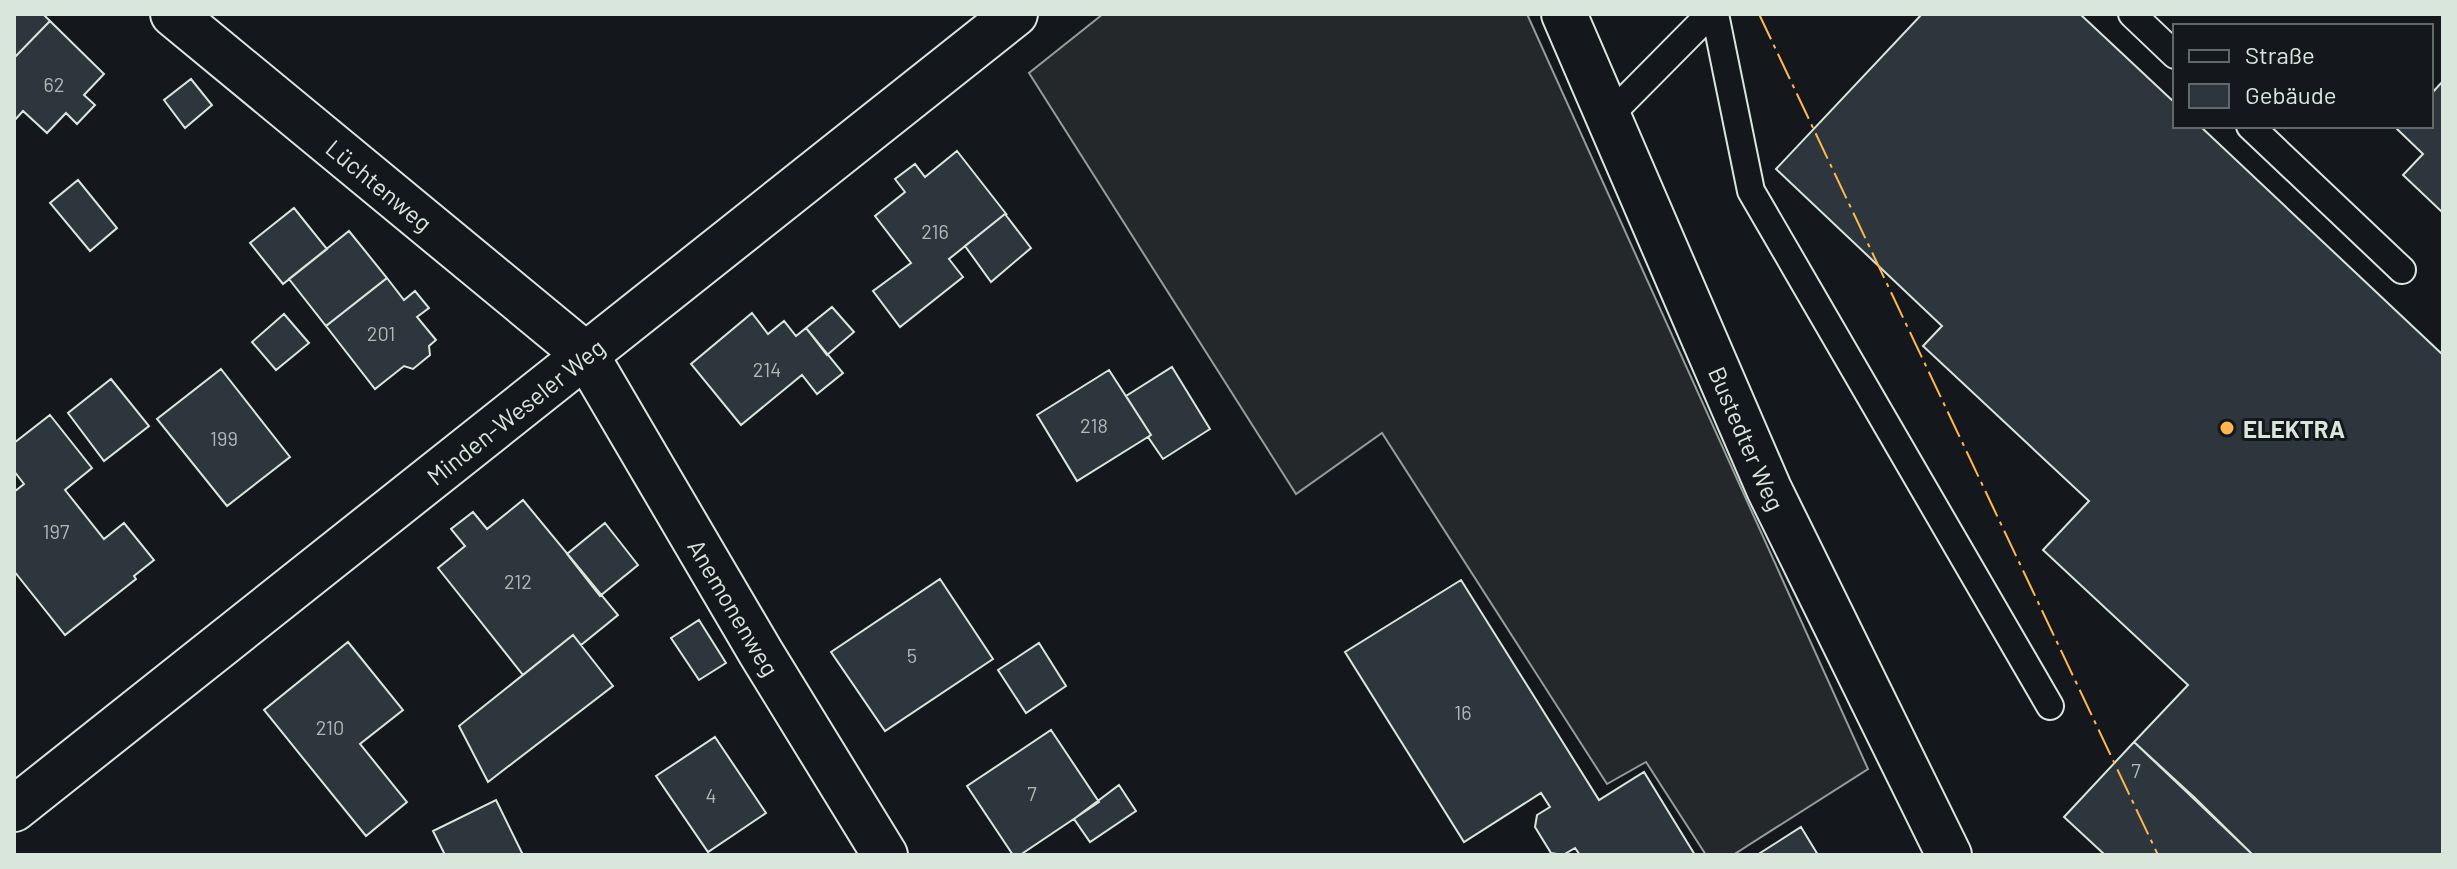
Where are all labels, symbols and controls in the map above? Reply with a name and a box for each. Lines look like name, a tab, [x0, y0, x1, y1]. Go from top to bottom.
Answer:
legend	[2173, 24, 2433, 128]
text: Straße	[2245, 40, 2315, 69]
house number: 62	[43, 72, 65, 96]
text: Gebäude	[2245, 80, 2337, 109]
street label: Lüchtenweg	[321, 133, 438, 237]
house number: 216	[921, 219, 949, 243]
house number: 201	[367, 321, 395, 345]
street label: Minden-Weseler Weg	[421, 332, 610, 490]
house number: 214	[753, 357, 781, 381]
street label: Bustedter Weg	[1703, 362, 1792, 515]
house number: 218	[1080, 413, 1108, 437]
place label: ELEKTRA	[2243, 414, 2345, 443]
marker: ELEKTRA	[2218, 419, 2236, 437]
house number: 199	[210, 426, 238, 450]
house number: 197	[43, 519, 70, 543]
street label: Anemonenweg	[683, 533, 786, 681]
house number: 212	[504, 569, 532, 593]
house number: 5	[907, 643, 917, 667]
house number: 16	[1454, 700, 1472, 724]
house number: 210	[316, 715, 344, 739]
house number: 7	[2131, 758, 2141, 782]
house number: 7	[1027, 781, 1037, 805]
house number: 4	[705, 783, 717, 807]

